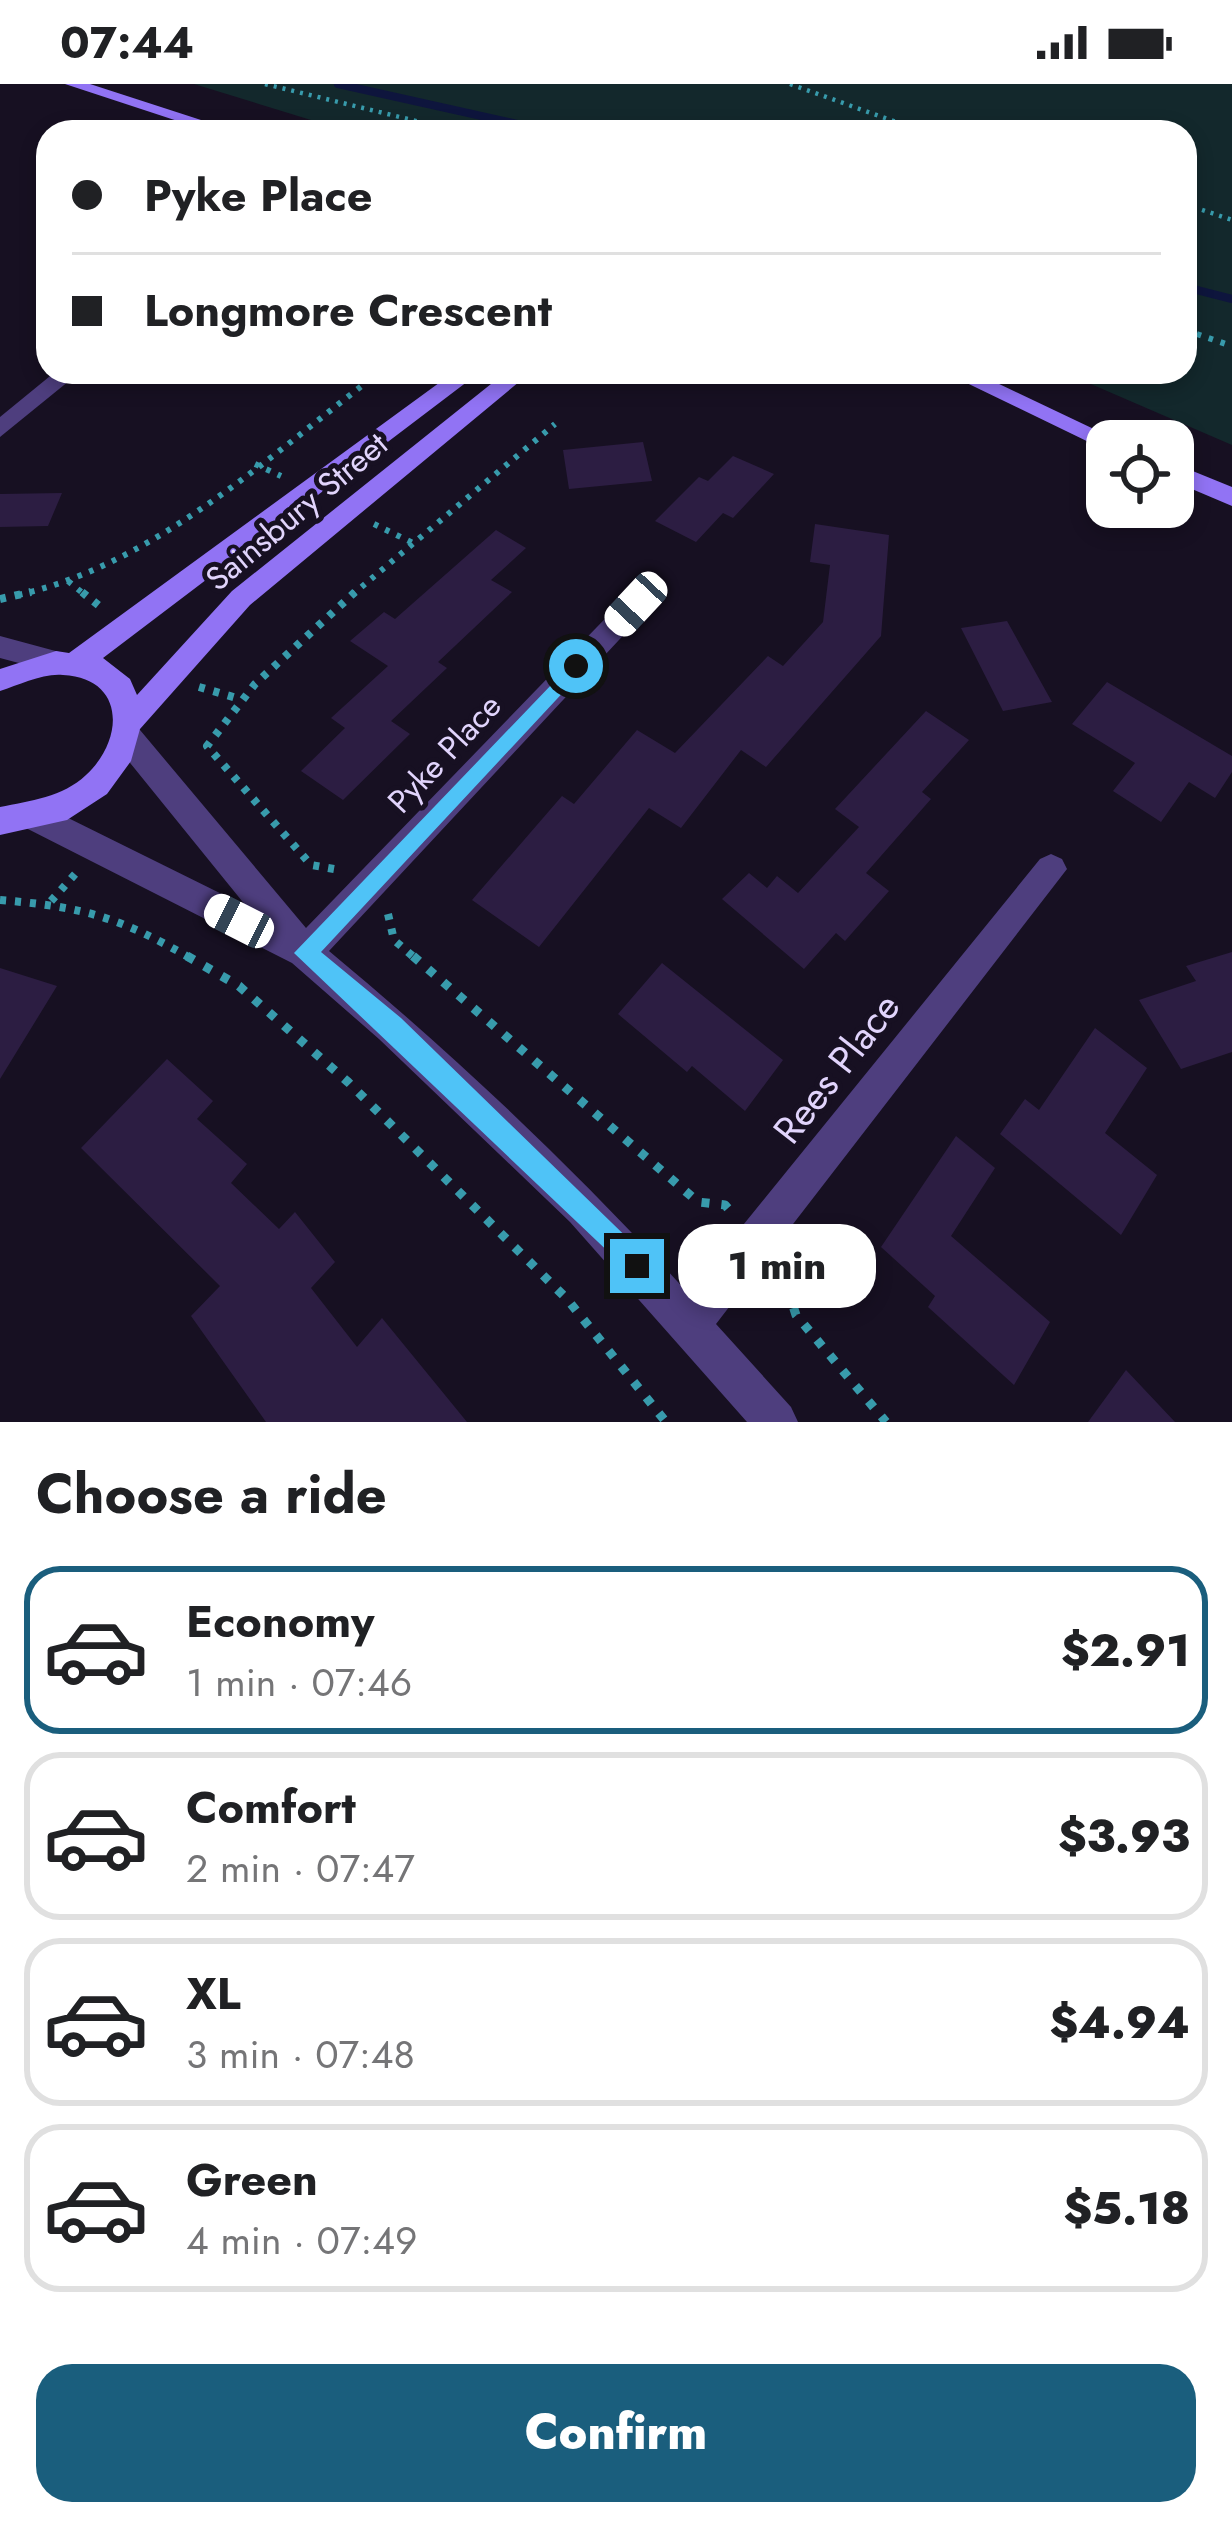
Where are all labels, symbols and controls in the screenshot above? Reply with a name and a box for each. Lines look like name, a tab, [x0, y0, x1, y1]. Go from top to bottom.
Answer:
text: 07:44	[60, 10, 194, 75]
text: Pyke Place	[144, 163, 373, 228]
text: Longmore Crescent	[144, 278, 552, 343]
map controls	[1086, 420, 1194, 528]
button: locate	[1086, 420, 1194, 528]
street label: Sainsbury Street	[195, 421, 398, 602]
car	[598, 565, 674, 643]
route start	[549, 639, 603, 693]
street label: Pyke Place	[377, 683, 512, 823]
car	[199, 889, 279, 953]
street label: Rees Place	[759, 981, 913, 1156]
callout: 1 min	[679, 1224, 877, 1308]
text: 1 min	[728, 1237, 826, 1294]
route end	[610, 1239, 664, 1293]
text: Choose a ride	[36, 1455, 387, 1533]
text: Economy	[186, 1589, 374, 1654]
icon: car	[42, 1596, 150, 1704]
text: $2.91	[1061, 1618, 1190, 1683]
text: 1 min · 07:46	[186, 1654, 412, 1711]
text: Comfort	[186, 1775, 356, 1840]
icon: car	[42, 1782, 150, 1890]
text: $3.93	[1058, 1804, 1190, 1869]
text: 2 min · 07:47	[186, 1840, 415, 1897]
text: XL	[186, 1961, 241, 2026]
icon: car	[42, 1968, 150, 2076]
text: $4.94	[1049, 1990, 1190, 2055]
text: 3 min · 07:48	[186, 2026, 415, 2083]
text: Green	[186, 2147, 318, 2212]
icon: car	[42, 2154, 150, 2262]
text: $5.18	[1064, 2176, 1190, 2241]
text: 4 min · 07:49	[186, 2212, 417, 2269]
button: Confirm	[36, 2364, 1196, 2502]

